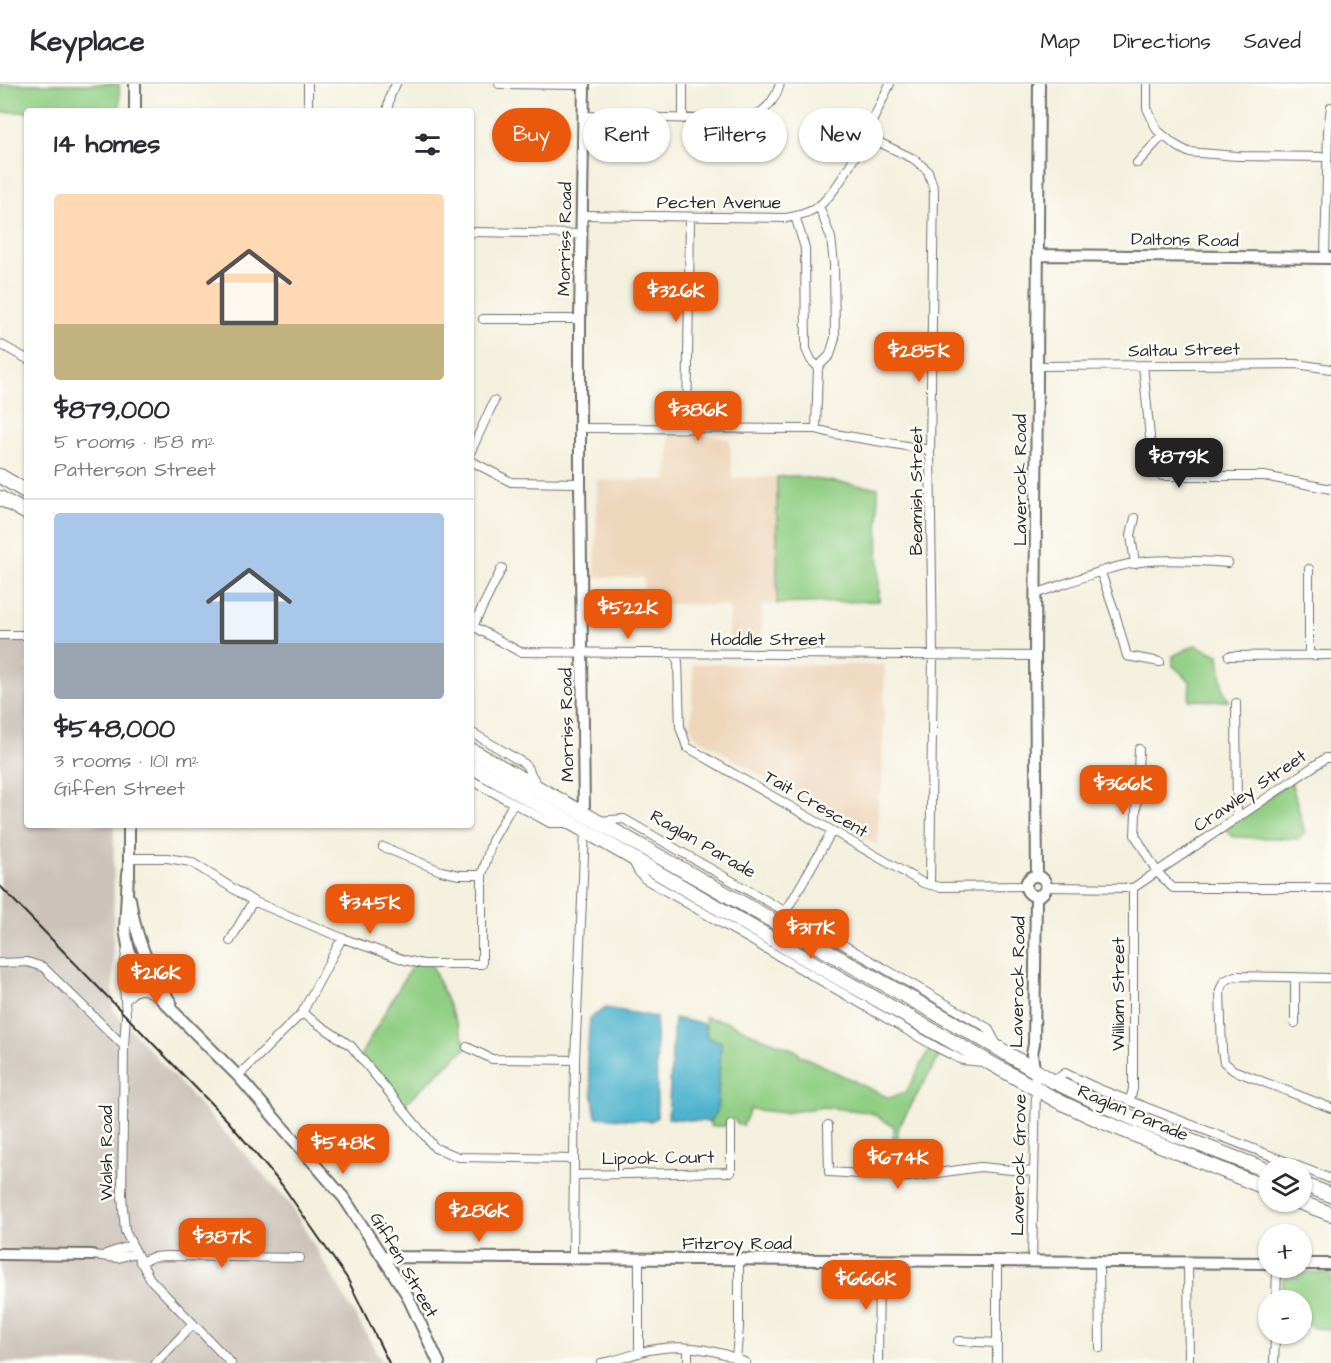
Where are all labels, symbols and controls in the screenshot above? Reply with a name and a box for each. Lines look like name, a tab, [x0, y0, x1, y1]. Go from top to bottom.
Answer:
text: Keyplace	[30, 22, 145, 61]
text: Map	[1040, 27, 1080, 56]
text: Directions	[1113, 27, 1211, 56]
text: Saved	[1244, 27, 1301, 56]
chip: Buy	[492, 108, 571, 162]
chip: Rent	[583, 108, 670, 162]
chip: Filters	[682, 108, 787, 162]
chip: New	[799, 108, 883, 162]
text: 14 homes	[54, 126, 160, 162]
icon: filters	[411, 128, 444, 161]
street label: Morriss Road	[552, 182, 578, 296]
street label: Pecten Avenue	[657, 190, 781, 215]
street label: Daltons Road	[1131, 227, 1239, 253]
icon: home	[195, 233, 303, 341]
pin: $326K	[634, 272, 718, 323]
text: $326K	[647, 277, 705, 305]
pin: $285K	[877, 332, 961, 383]
text: $285K	[888, 337, 950, 365]
street label: Saltau Street	[1128, 337, 1241, 363]
pin: $386K	[656, 391, 740, 442]
text: $879,000	[54, 392, 170, 428]
text: $386K	[669, 396, 727, 424]
street label: Laverock Road	[1008, 414, 1033, 546]
street label: Beamish Street	[904, 426, 929, 556]
text: 5 rooms · 158 m²	[54, 428, 215, 456]
pin: $879K	[1137, 438, 1221, 489]
text: $879K	[1149, 443, 1209, 471]
text: Patterson Street	[54, 456, 216, 484]
icon: home	[195, 552, 303, 660]
pin: $522K	[586, 589, 670, 640]
text: $522K	[598, 594, 658, 622]
street label: Hoddle Street	[711, 627, 826, 652]
street label: Morriss Road	[554, 668, 580, 782]
text: $548,000	[54, 711, 175, 747]
street label: Crawley Street	[1188, 743, 1313, 839]
text: 3 rooms · 101 m²	[54, 747, 199, 775]
street label: Tait Crescent	[759, 764, 873, 844]
pin: $366K	[1081, 765, 1165, 816]
text: $366K	[1094, 770, 1152, 798]
text: Giffen Street	[54, 775, 185, 803]
street label: Raglan Parade	[645, 804, 761, 885]
pin: $345K	[328, 884, 412, 935]
text: $345K	[339, 889, 401, 917]
pin: $317K	[769, 909, 853, 960]
text: $317K	[787, 914, 835, 942]
street label: Laverock Road	[1004, 916, 1032, 1048]
street label: William Street	[1106, 936, 1131, 1051]
pin: $216K	[114, 954, 198, 1005]
text: $216K	[131, 959, 181, 987]
street label: Raglan Parade	[1073, 1078, 1193, 1149]
street label: Laverock Grove	[1005, 1094, 1033, 1236]
street label: Walsh Road	[94, 1105, 119, 1201]
pin: $548K	[301, 1124, 385, 1175]
text: $548K	[311, 1129, 375, 1157]
pin: $674K	[856, 1139, 940, 1190]
text: $674K	[867, 1144, 929, 1172]
street label: Lipook Court	[601, 1145, 715, 1171]
map controls	[1258, 1158, 1312, 1344]
button: layers	[1258, 1158, 1312, 1212]
pin: $286K	[437, 1192, 521, 1243]
text: $286K	[449, 1197, 509, 1225]
street label: Giffen Street	[364, 1208, 445, 1323]
pin: $387K	[180, 1218, 264, 1269]
text: $387K	[193, 1223, 251, 1251]
button: +	[1258, 1224, 1312, 1278]
street label: Fitzroy Road	[682, 1231, 792, 1257]
pin: $666K	[824, 1260, 908, 1311]
text: $666K	[836, 1265, 896, 1293]
button: −	[1258, 1290, 1312, 1344]

